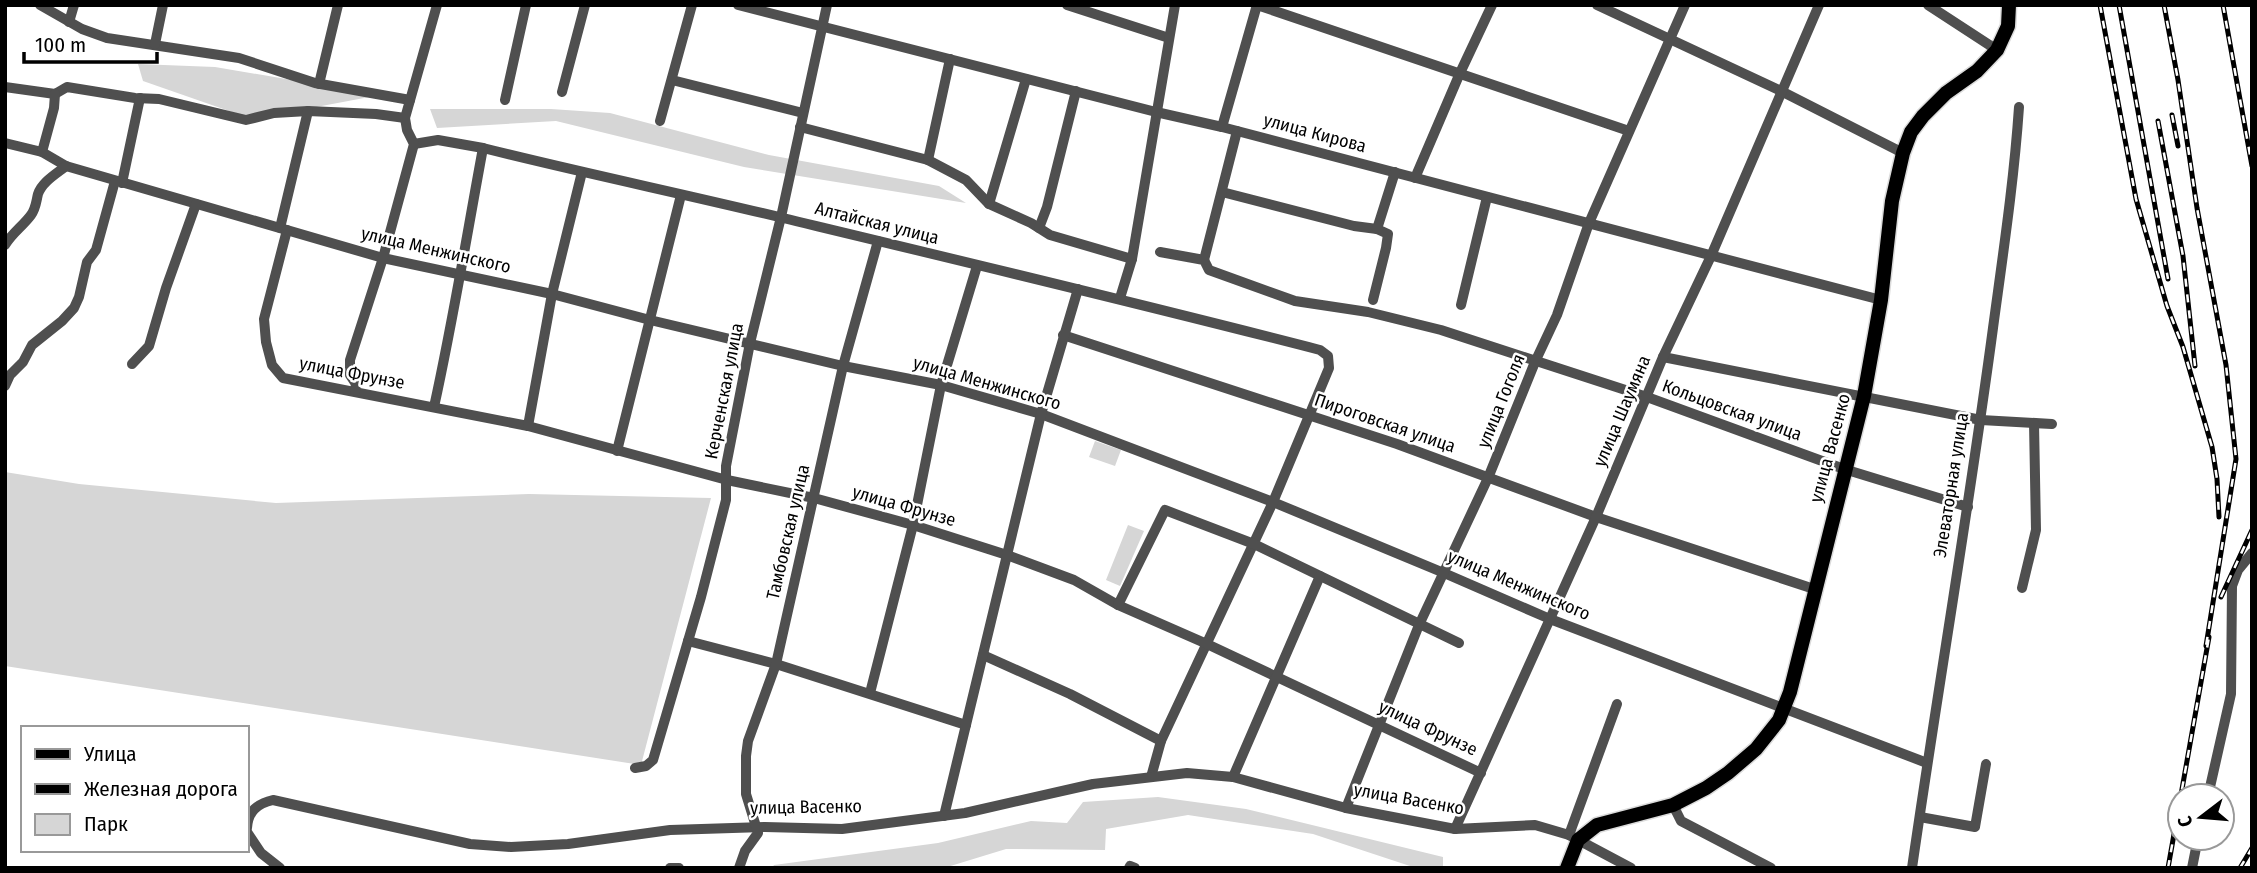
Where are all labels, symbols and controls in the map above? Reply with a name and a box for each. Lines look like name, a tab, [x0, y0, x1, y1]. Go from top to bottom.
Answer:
scale bar	[24, 21, 158, 65]
text: 100 m	[35, 32, 86, 58]
street label: улица Кирова	[1261, 109, 1369, 157]
street label: Алтайская улица	[813, 197, 941, 249]
street label: улица Менжинского	[359, 222, 513, 278]
street label: Керченская улица	[700, 321, 748, 461]
street label: улица Менжинского	[911, 351, 1063, 415]
street label: улица Гоголя	[1472, 351, 1530, 451]
street label: улица Фрунзе	[298, 352, 406, 394]
street label: улица Шаумяна	[1589, 352, 1655, 470]
street label: Кольцовская улица	[1659, 375, 1805, 446]
street label: Пироговская улица	[1312, 389, 1458, 457]
street label: улица Васенко	[1805, 391, 1855, 505]
street label: Элеваторная улица	[1929, 411, 1973, 559]
street label: Тамбовская улица	[762, 462, 814, 602]
street label: улица Фрунзе	[850, 481, 958, 531]
street label: улица Менжинского	[1444, 545, 1594, 625]
street label: улица Фрунзе	[1375, 696, 1481, 761]
legend	[21, 726, 248, 852]
text: Улица	[83, 741, 137, 767]
text: Железная дорога	[84, 776, 238, 802]
street label: улица Васенко	[1352, 778, 1466, 820]
north arrow	[2166, 782, 2236, 852]
street label: улица Васенко	[750, 795, 862, 819]
text: Парк	[84, 811, 128, 837]
text: С	[2173, 814, 2198, 830]

